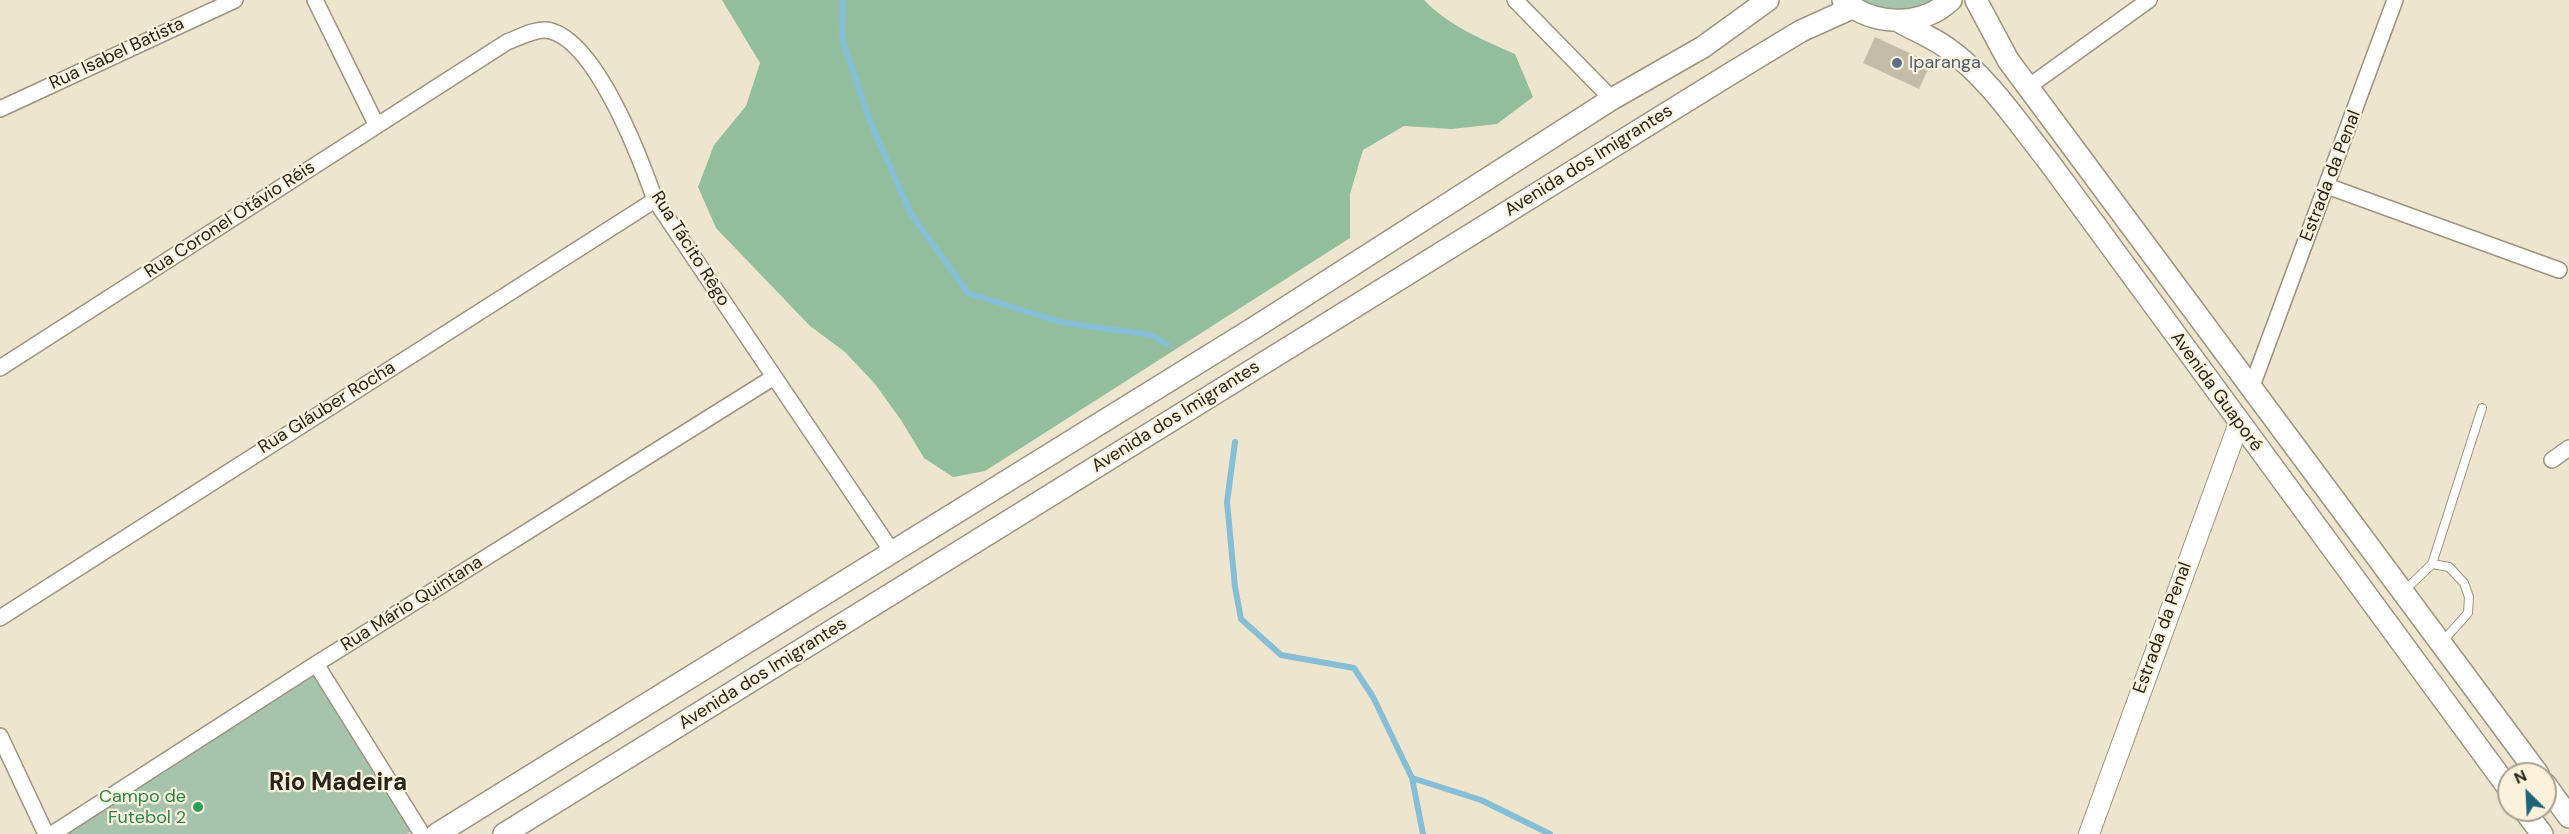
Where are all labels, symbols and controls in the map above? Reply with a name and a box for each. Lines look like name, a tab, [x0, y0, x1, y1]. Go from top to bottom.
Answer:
street label: Rua Isabel Batista	[46, 13, 188, 95]
place label: Iparanga	[1909, 52, 1981, 74]
marker: Iparanga	[1890, 56, 1904, 70]
street label: Avenida dos Imigrantes	[1501, 100, 1677, 222]
street label: Estrada da Penal	[2296, 108, 2366, 244]
street label: Rua Coronel Otávio Réis	[141, 157, 319, 283]
street label: Rua Tácito Rêgo	[646, 187, 734, 311]
street label: Avenida Guaporé	[2165, 328, 2267, 456]
street label: Avenida dos Imigrantes	[1088, 356, 1264, 478]
street label: Rua Gláuber Rocha	[254, 357, 400, 459]
street label: Rua Mário Quintana	[337, 552, 487, 656]
street label: Estrada da Penal	[2129, 559, 2197, 697]
street label: Avenida dos Imigrantes	[675, 613, 851, 735]
north arrow	[2497, 762, 2557, 822]
text: N	[2511, 765, 2530, 789]
district label: Rio Madeira	[269, 770, 407, 798]
place label: Campo de Futebol 2	[99, 786, 186, 828]
marker: Campo de Futebol 2	[191, 800, 205, 814]

